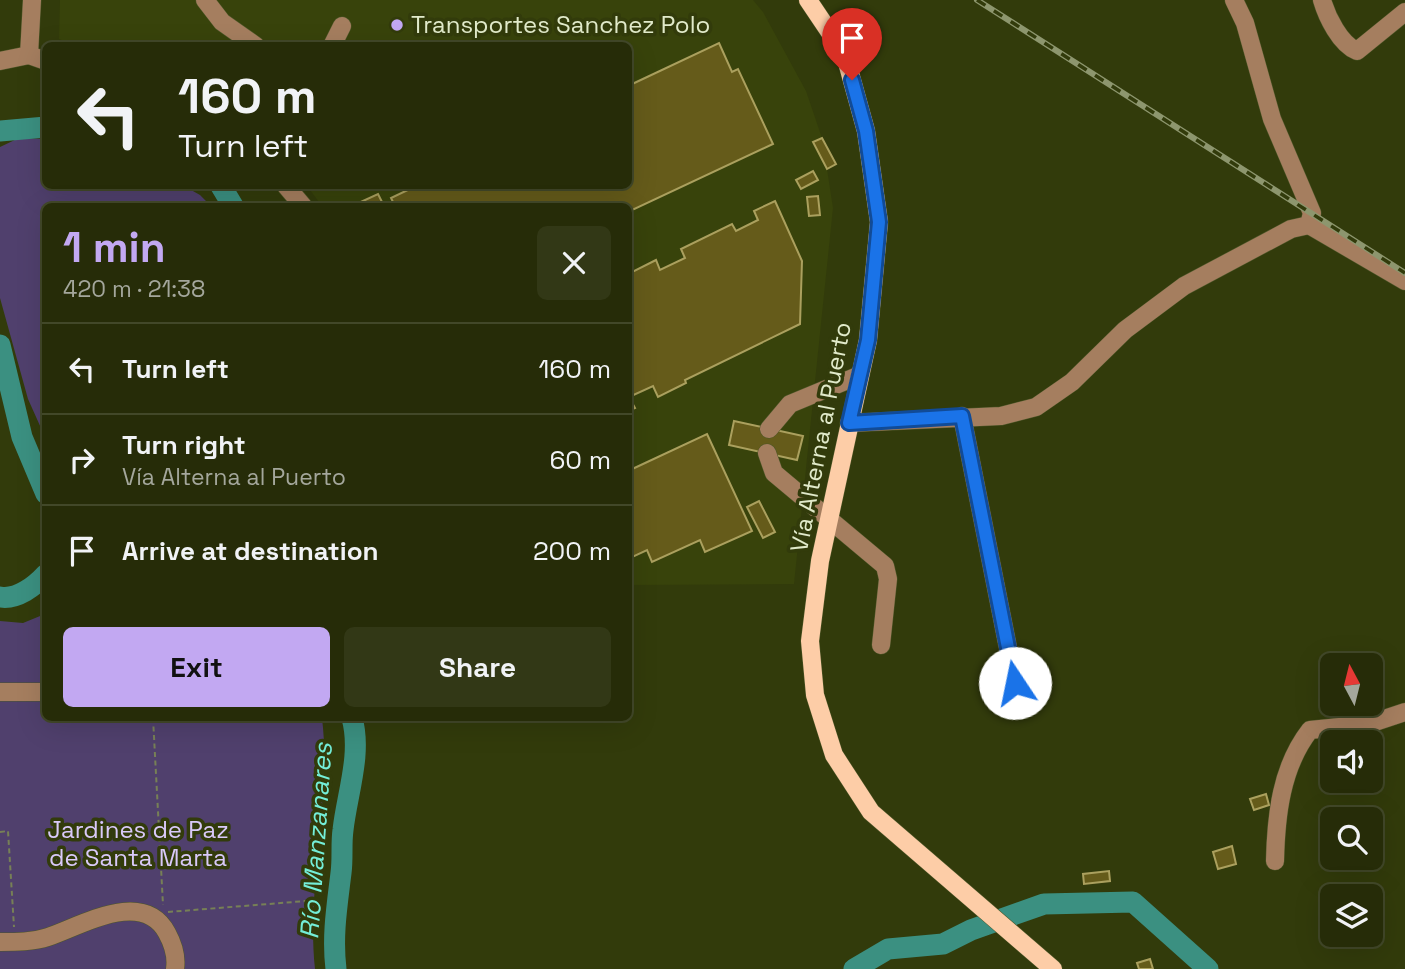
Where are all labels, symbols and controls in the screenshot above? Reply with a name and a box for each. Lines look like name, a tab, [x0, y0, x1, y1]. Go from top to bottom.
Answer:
pin	[822, 8, 882, 80]
place label: Transportes Sanchez Polo	[411, 9, 710, 40]
marker: Transportes Sanchez Polo	[389, 17, 405, 33]
icon: arrive	[833, 19, 871, 57]
text: 160 m	[178, 65, 316, 127]
icon: left	[63, 70, 154, 161]
text: Turn left	[178, 126, 308, 166]
text: 1 min	[63, 221, 166, 274]
button: close	[537, 226, 611, 300]
text: 420 m · 21:38	[63, 274, 205, 304]
street label: Vía Alterna al Puerto	[783, 319, 858, 555]
icon: left	[63, 350, 101, 388]
text: Turn left	[122, 352, 229, 386]
text: 160 m	[539, 352, 611, 386]
text: Turn right	[122, 428, 246, 462]
icon: right	[63, 441, 101, 479]
text: 60 m	[549, 443, 611, 477]
text: Vía Alterna al Puerto	[122, 462, 346, 492]
icon: arrive	[63, 532, 101, 570]
text: Arrive at destination	[122, 534, 379, 568]
text: 200 m	[533, 534, 611, 568]
button: Exit	[63, 627, 330, 707]
button: Share	[344, 627, 611, 707]
position arrow	[978, 646, 1052, 720]
north arrow	[1320, 653, 1382, 716]
map controls	[1320, 653, 1383, 947]
button: sound	[1320, 730, 1383, 793]
water label: Río Manzanares	[292, 740, 340, 940]
button: search	[1320, 807, 1383, 870]
park label: Jardines de Paz de Santa Marta	[47, 814, 229, 873]
button: layers	[1320, 884, 1383, 947]

